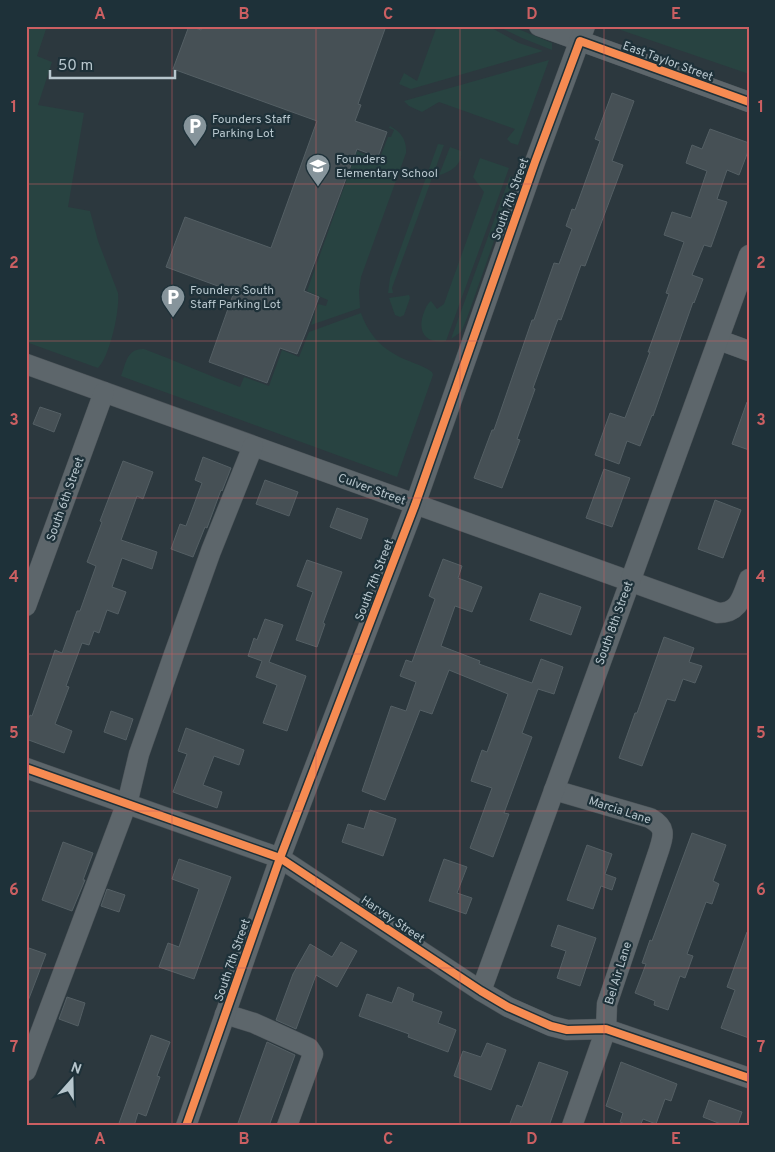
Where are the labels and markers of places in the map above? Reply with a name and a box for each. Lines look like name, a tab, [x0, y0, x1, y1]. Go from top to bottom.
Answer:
place label: Founders Staff Parking Lot	[212, 112, 290, 142]
parking icon: Founders Staff Parking Lot	[182, 113, 208, 147]
place label: Founders Elementary School	[336, 152, 438, 182]
school or university icon: Founders Elementary School	[305, 153, 331, 187]
place label: Founders South Staff Parking Lot	[190, 283, 281, 313]
parking icon: Founders South Staff Parking Lot	[160, 284, 186, 318]

